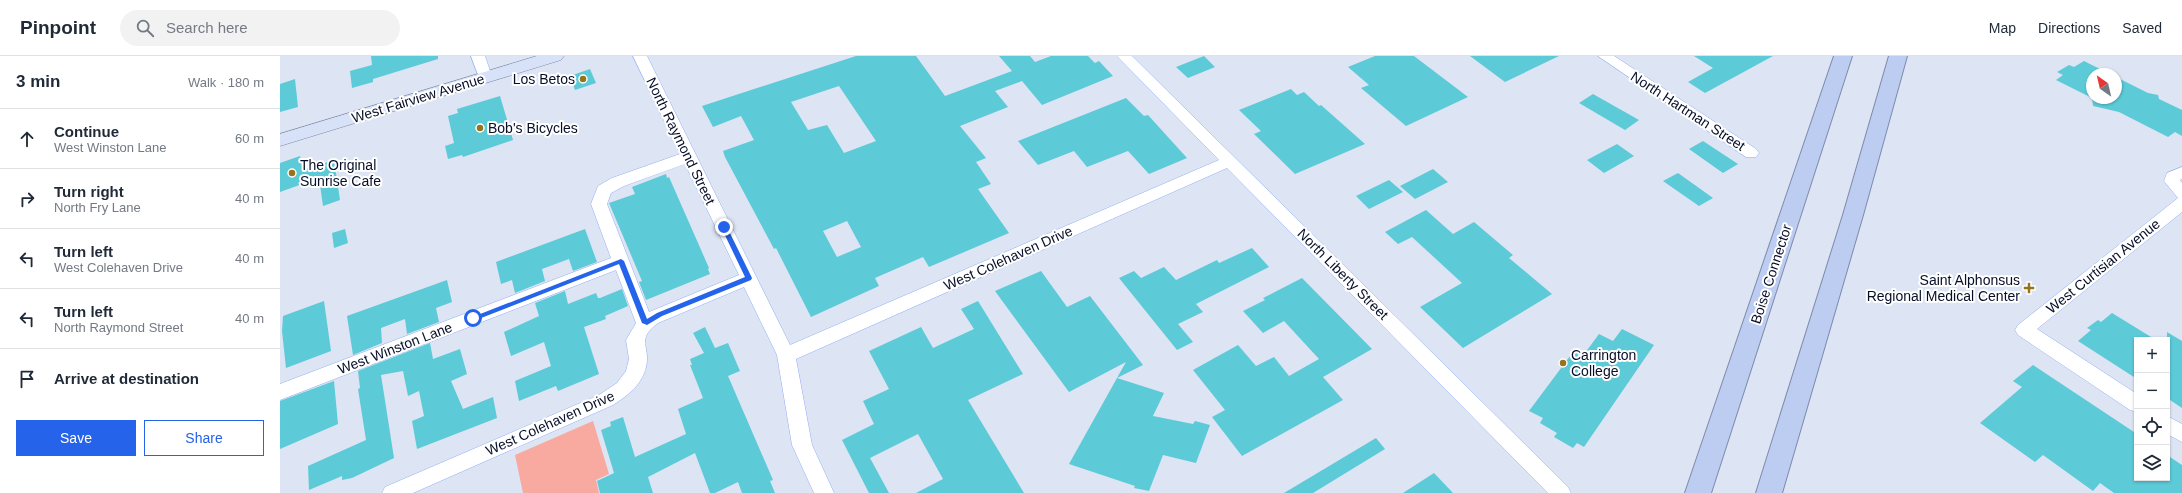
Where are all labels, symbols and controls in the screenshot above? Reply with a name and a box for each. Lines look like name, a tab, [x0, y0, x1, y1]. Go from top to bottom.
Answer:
search box	[120, 10, 400, 46]
text: Pinpoint	[20, 17, 96, 38]
icon: search	[134, 17, 156, 39]
text: Search here	[166, 19, 248, 36]
text: Map	[1989, 20, 2016, 36]
text: Directions	[2038, 20, 2100, 36]
text: Saved	[2122, 20, 2162, 36]
street label: North Hartman Street	[1628, 68, 1748, 154]
north arrow	[2086, 68, 2122, 104]
street label: West Fairview Avenue	[350, 70, 487, 126]
place label: Los Betos	[513, 71, 575, 87]
text: 3 min	[16, 72, 60, 91]
marker: Los Betos	[578, 74, 588, 84]
text: Walk · 180 m	[188, 75, 264, 90]
street label: North Raymond Street	[643, 75, 719, 207]
place label: Bob's Bicycles	[488, 120, 578, 136]
text: Continue	[54, 123, 119, 140]
marker: Bob's Bicycles	[475, 123, 485, 133]
icon: ahead	[16, 128, 38, 150]
text: 60 m	[235, 131, 264, 146]
text: West Winston Lane	[54, 140, 166, 155]
place label: The Original Sunrise Cafe	[300, 157, 381, 189]
marker: The Original Sunrise Cafe	[287, 168, 297, 178]
text: Turn right	[54, 183, 124, 200]
icon: right	[16, 188, 38, 210]
text: 40 m	[235, 191, 264, 206]
text: North Fry Lane	[54, 200, 141, 215]
street label: West Curtisian Avenue	[2043, 215, 2163, 317]
route end	[715, 218, 733, 236]
street label: West Colehaven Drive	[941, 222, 1075, 294]
street label: Boise Connector	[1747, 222, 1795, 326]
street label: North Liberty Street	[1294, 225, 1392, 323]
text: Turn left	[54, 243, 113, 260]
icon: left	[16, 248, 38, 270]
text: 40 m	[235, 251, 264, 266]
text: West Colehaven Drive	[54, 260, 183, 275]
place label: Saint Alphonsus Regional Medical Center	[1867, 272, 2020, 304]
marker: Saint Alphonsus Regional Medical Center	[2023, 282, 2035, 294]
text: Turn left	[54, 303, 113, 320]
icon: left	[16, 308, 38, 330]
route start	[464, 309, 482, 327]
text: 40 m	[235, 311, 264, 326]
street label: West Winston Lane	[336, 319, 455, 377]
text: North Raymond Street	[54, 320, 183, 335]
map controls	[2134, 337, 2170, 481]
button: +	[2134, 337, 2170, 373]
place label: Carrington College	[1571, 347, 1636, 379]
marker: Carrington College	[1558, 358, 1568, 368]
icon: arrive	[16, 368, 38, 390]
text: Arrive at destination	[54, 370, 199, 387]
button: −	[2134, 373, 2170, 409]
street label: West Colehaven Drive	[483, 387, 617, 459]
button: locate	[2134, 409, 2170, 445]
button: Save	[16, 420, 136, 456]
button: Share	[144, 420, 264, 456]
button: layers	[2134, 445, 2170, 481]

